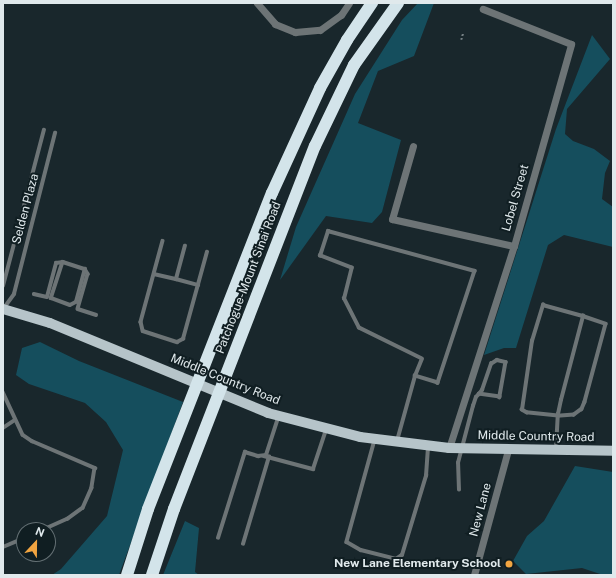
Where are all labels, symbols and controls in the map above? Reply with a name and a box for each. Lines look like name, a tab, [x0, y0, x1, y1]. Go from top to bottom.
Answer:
street label: Lobel Street	[500, 163, 532, 233]
street label: Selden Plaza	[10, 172, 42, 246]
street label: Patchogue-Mount Sinai Road	[213, 200, 285, 356]
street label: Middle Country Road	[168, 351, 282, 409]
street label: Middle Country Road	[477, 429, 595, 445]
street label: New Lane	[467, 482, 495, 538]
north arrow	[16, 522, 56, 562]
text: N	[34, 525, 46, 539]
place label: New Lane Elementary School	[334, 557, 501, 571]
marker: New Lane Elementary School	[504, 559, 514, 569]

